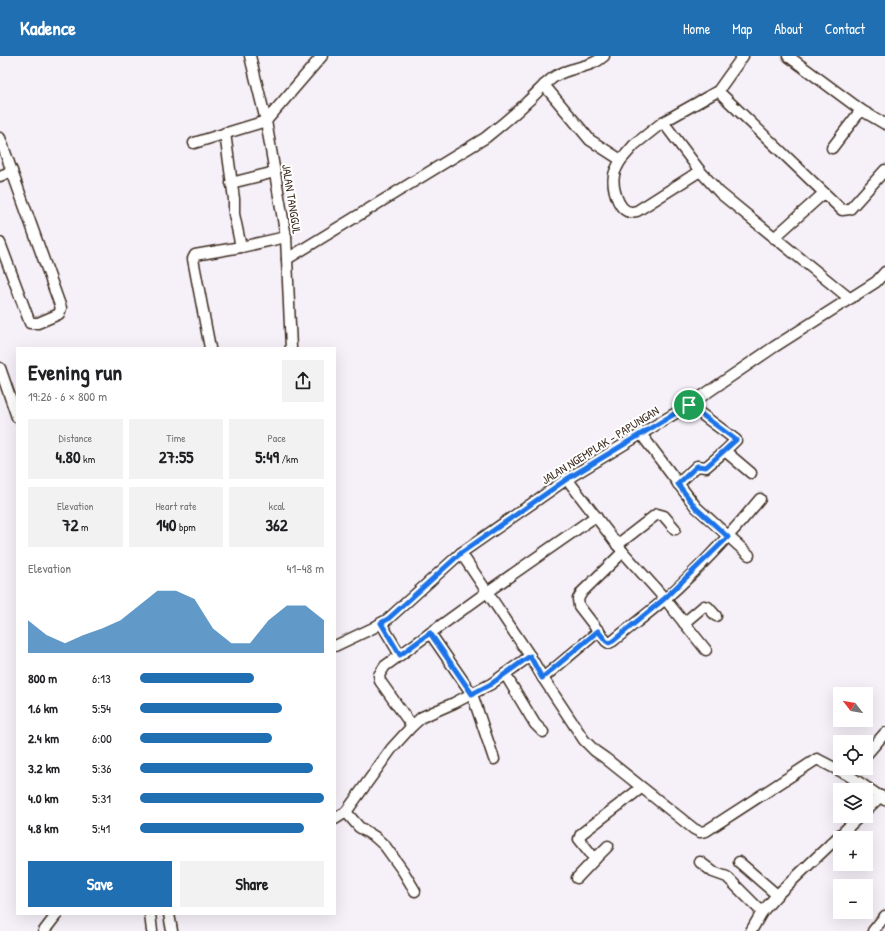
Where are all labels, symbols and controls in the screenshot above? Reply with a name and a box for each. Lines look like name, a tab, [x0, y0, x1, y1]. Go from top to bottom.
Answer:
text: Kadence	[20, 15, 76, 41]
text: Home	[683, 19, 710, 38]
text: Map	[732, 19, 752, 38]
text: About	[774, 19, 803, 38]
text: Contact	[825, 19, 865, 38]
street label: JALAN TANGGUL	[278, 163, 306, 236]
text: Evening run	[28, 357, 122, 387]
button: share	[282, 360, 324, 402]
text: 19:26 · 6 × 800 m	[28, 387, 107, 405]
pin	[672, 388, 706, 422]
icon: arrive	[678, 394, 700, 416]
street label: JALAN NGEMPLAK - PAPUNGAN	[538, 402, 662, 488]
text: Distance	[59, 431, 92, 445]
text: Time	[166, 431, 186, 445]
text: Pace	[268, 431, 286, 445]
text: 4.80	[56, 445, 81, 468]
text: 27:55	[159, 445, 193, 468]
text: 5:49	[255, 445, 279, 468]
text: km	[81, 452, 95, 466]
text: /km	[279, 452, 298, 466]
text: Elevation	[57, 499, 94, 513]
text: Heart rate	[155, 499, 197, 513]
text: kcal	[269, 499, 285, 513]
text: 72	[62, 513, 79, 536]
text: 140	[156, 513, 176, 536]
text: 362	[265, 513, 288, 536]
text: m	[79, 520, 89, 534]
text: bpm	[176, 520, 196, 534]
text: Elevation	[28, 559, 71, 577]
text: 41–48 m	[287, 559, 324, 577]
text: 800 m	[28, 669, 57, 687]
text: 6:13	[92, 669, 111, 687]
north arrow	[833, 687, 873, 727]
map controls	[833, 687, 873, 919]
text: 1.6 km	[28, 699, 58, 717]
text: 5:54	[92, 699, 111, 717]
text: 2.4 km	[28, 729, 59, 747]
text: 6:00	[92, 729, 112, 747]
button: locate	[833, 735, 873, 775]
text: 3.2 km	[28, 759, 60, 777]
text: 5:36	[92, 759, 112, 777]
button: layers	[833, 783, 873, 823]
text: 4.0 km	[28, 789, 59, 807]
text: 5:31	[92, 789, 111, 807]
text: 4.8 km	[28, 819, 59, 837]
text: 5:41	[92, 819, 110, 837]
button: +	[833, 831, 873, 871]
button: Save	[28, 861, 172, 907]
button: Share	[180, 861, 324, 907]
button: −	[833, 879, 873, 919]

